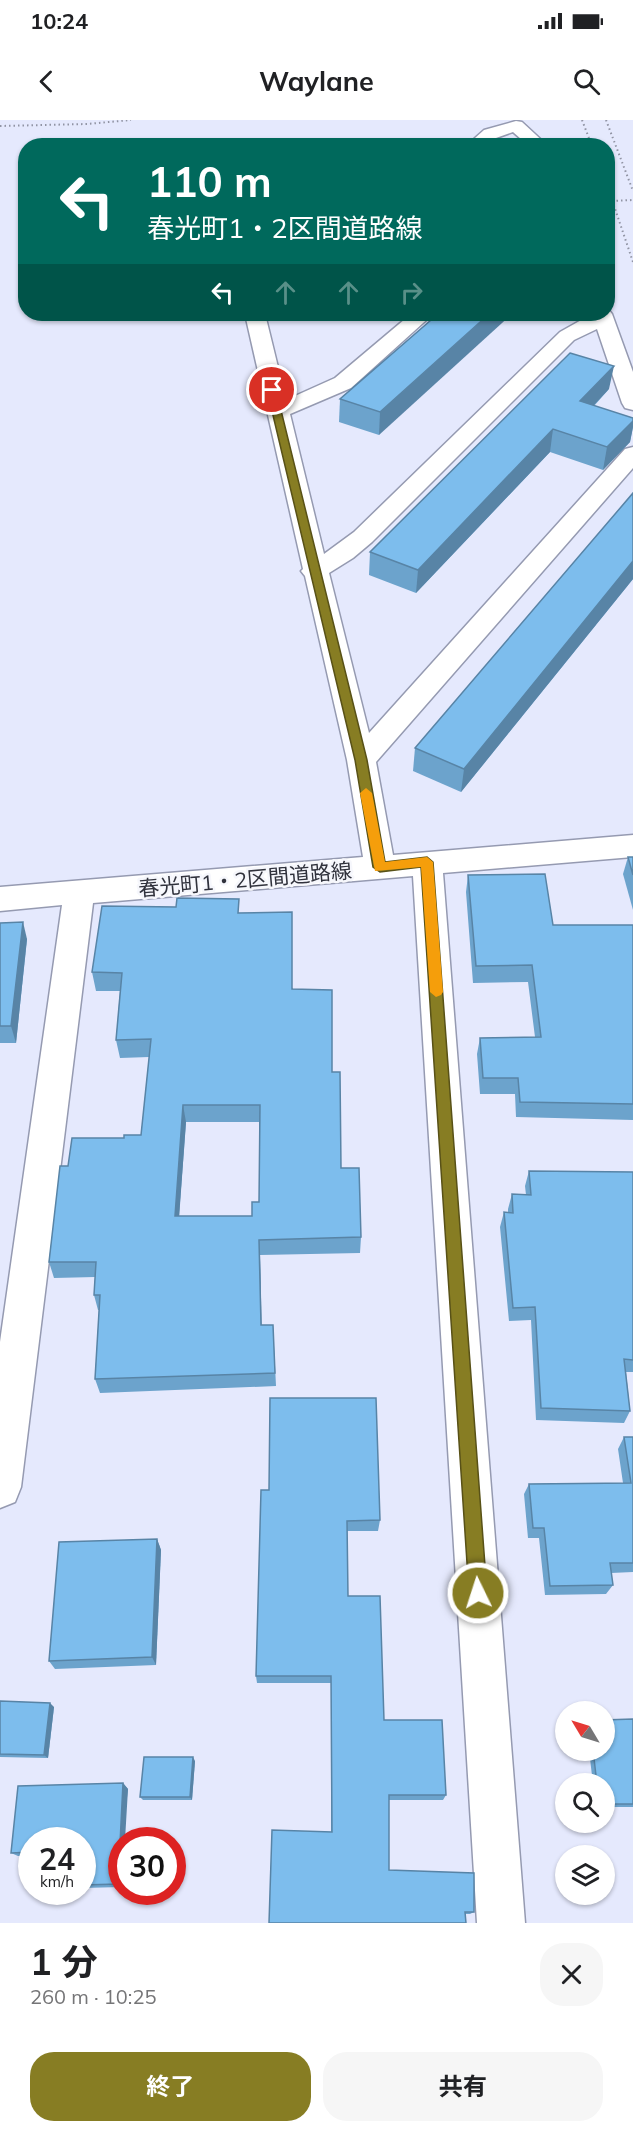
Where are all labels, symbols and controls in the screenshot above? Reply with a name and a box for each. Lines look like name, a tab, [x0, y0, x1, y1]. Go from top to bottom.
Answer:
text: 10:24	[30, 7, 88, 35]
text: Waylane	[259, 64, 374, 98]
icon: back	[30, 65, 63, 98]
icon: search	[570, 65, 603, 98]
text: 110 m	[147, 155, 272, 208]
icon: left	[48, 162, 126, 240]
text: 春光町1・2区間道路線	[147, 211, 422, 245]
icon: left	[206, 276, 239, 309]
icon: ahead	[269, 276, 302, 309]
icon: ahead	[332, 276, 365, 309]
icon: right	[395, 276, 428, 309]
pin	[246, 364, 297, 415]
icon: arrive	[255, 373, 288, 406]
street label: 春光町1・2区間道路線	[137, 857, 353, 901]
position arrow	[446, 1561, 510, 1625]
north arrow	[555, 1701, 615, 1761]
map controls	[555, 1701, 615, 1905]
button: search	[555, 1773, 615, 1833]
speed limit sign: 30	[108, 1827, 186, 1905]
text: 24	[39, 1840, 75, 1878]
button: layers	[555, 1845, 615, 1905]
text: km/h	[40, 1872, 74, 1891]
text: 1 分	[30, 1939, 97, 1984]
button: close	[540, 1943, 603, 2006]
text: 260 m · 10:25	[30, 1984, 156, 2009]
button: 終了	[30, 2052, 311, 2121]
button: 共有	[323, 2052, 603, 2121]

